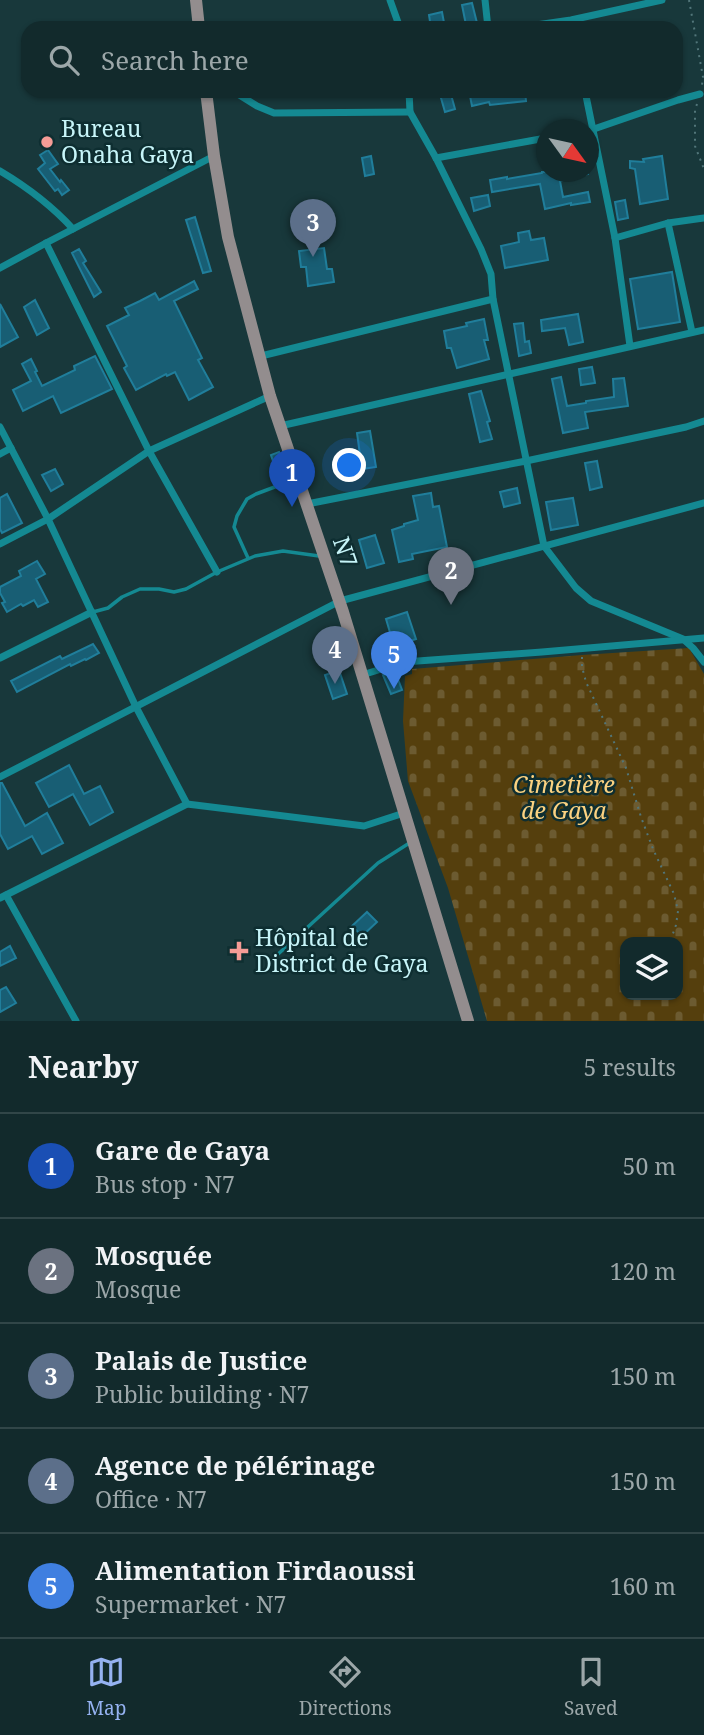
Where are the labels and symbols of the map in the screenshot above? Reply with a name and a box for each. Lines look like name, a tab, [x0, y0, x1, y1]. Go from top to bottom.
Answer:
place label: Bureau Onaha Gaya	[61, 112, 194, 170]
north arrow	[536, 119, 599, 182]
marker: Bureau Onaha Gaya	[39, 134, 55, 150]
pin: 3	[290, 199, 336, 257]
your location	[332, 448, 366, 482]
pin: 1	[269, 449, 315, 507]
street label: N7	[326, 532, 366, 571]
pin: 2	[428, 547, 474, 605]
pin: 4	[312, 626, 358, 684]
pin: 5	[371, 631, 417, 689]
park label: Cimetière de Gaya	[513, 768, 615, 826]
place label: Hôpital de District de Gaya	[255, 921, 428, 979]
marker: Hôpital de District de Gaya	[229, 941, 249, 961]

